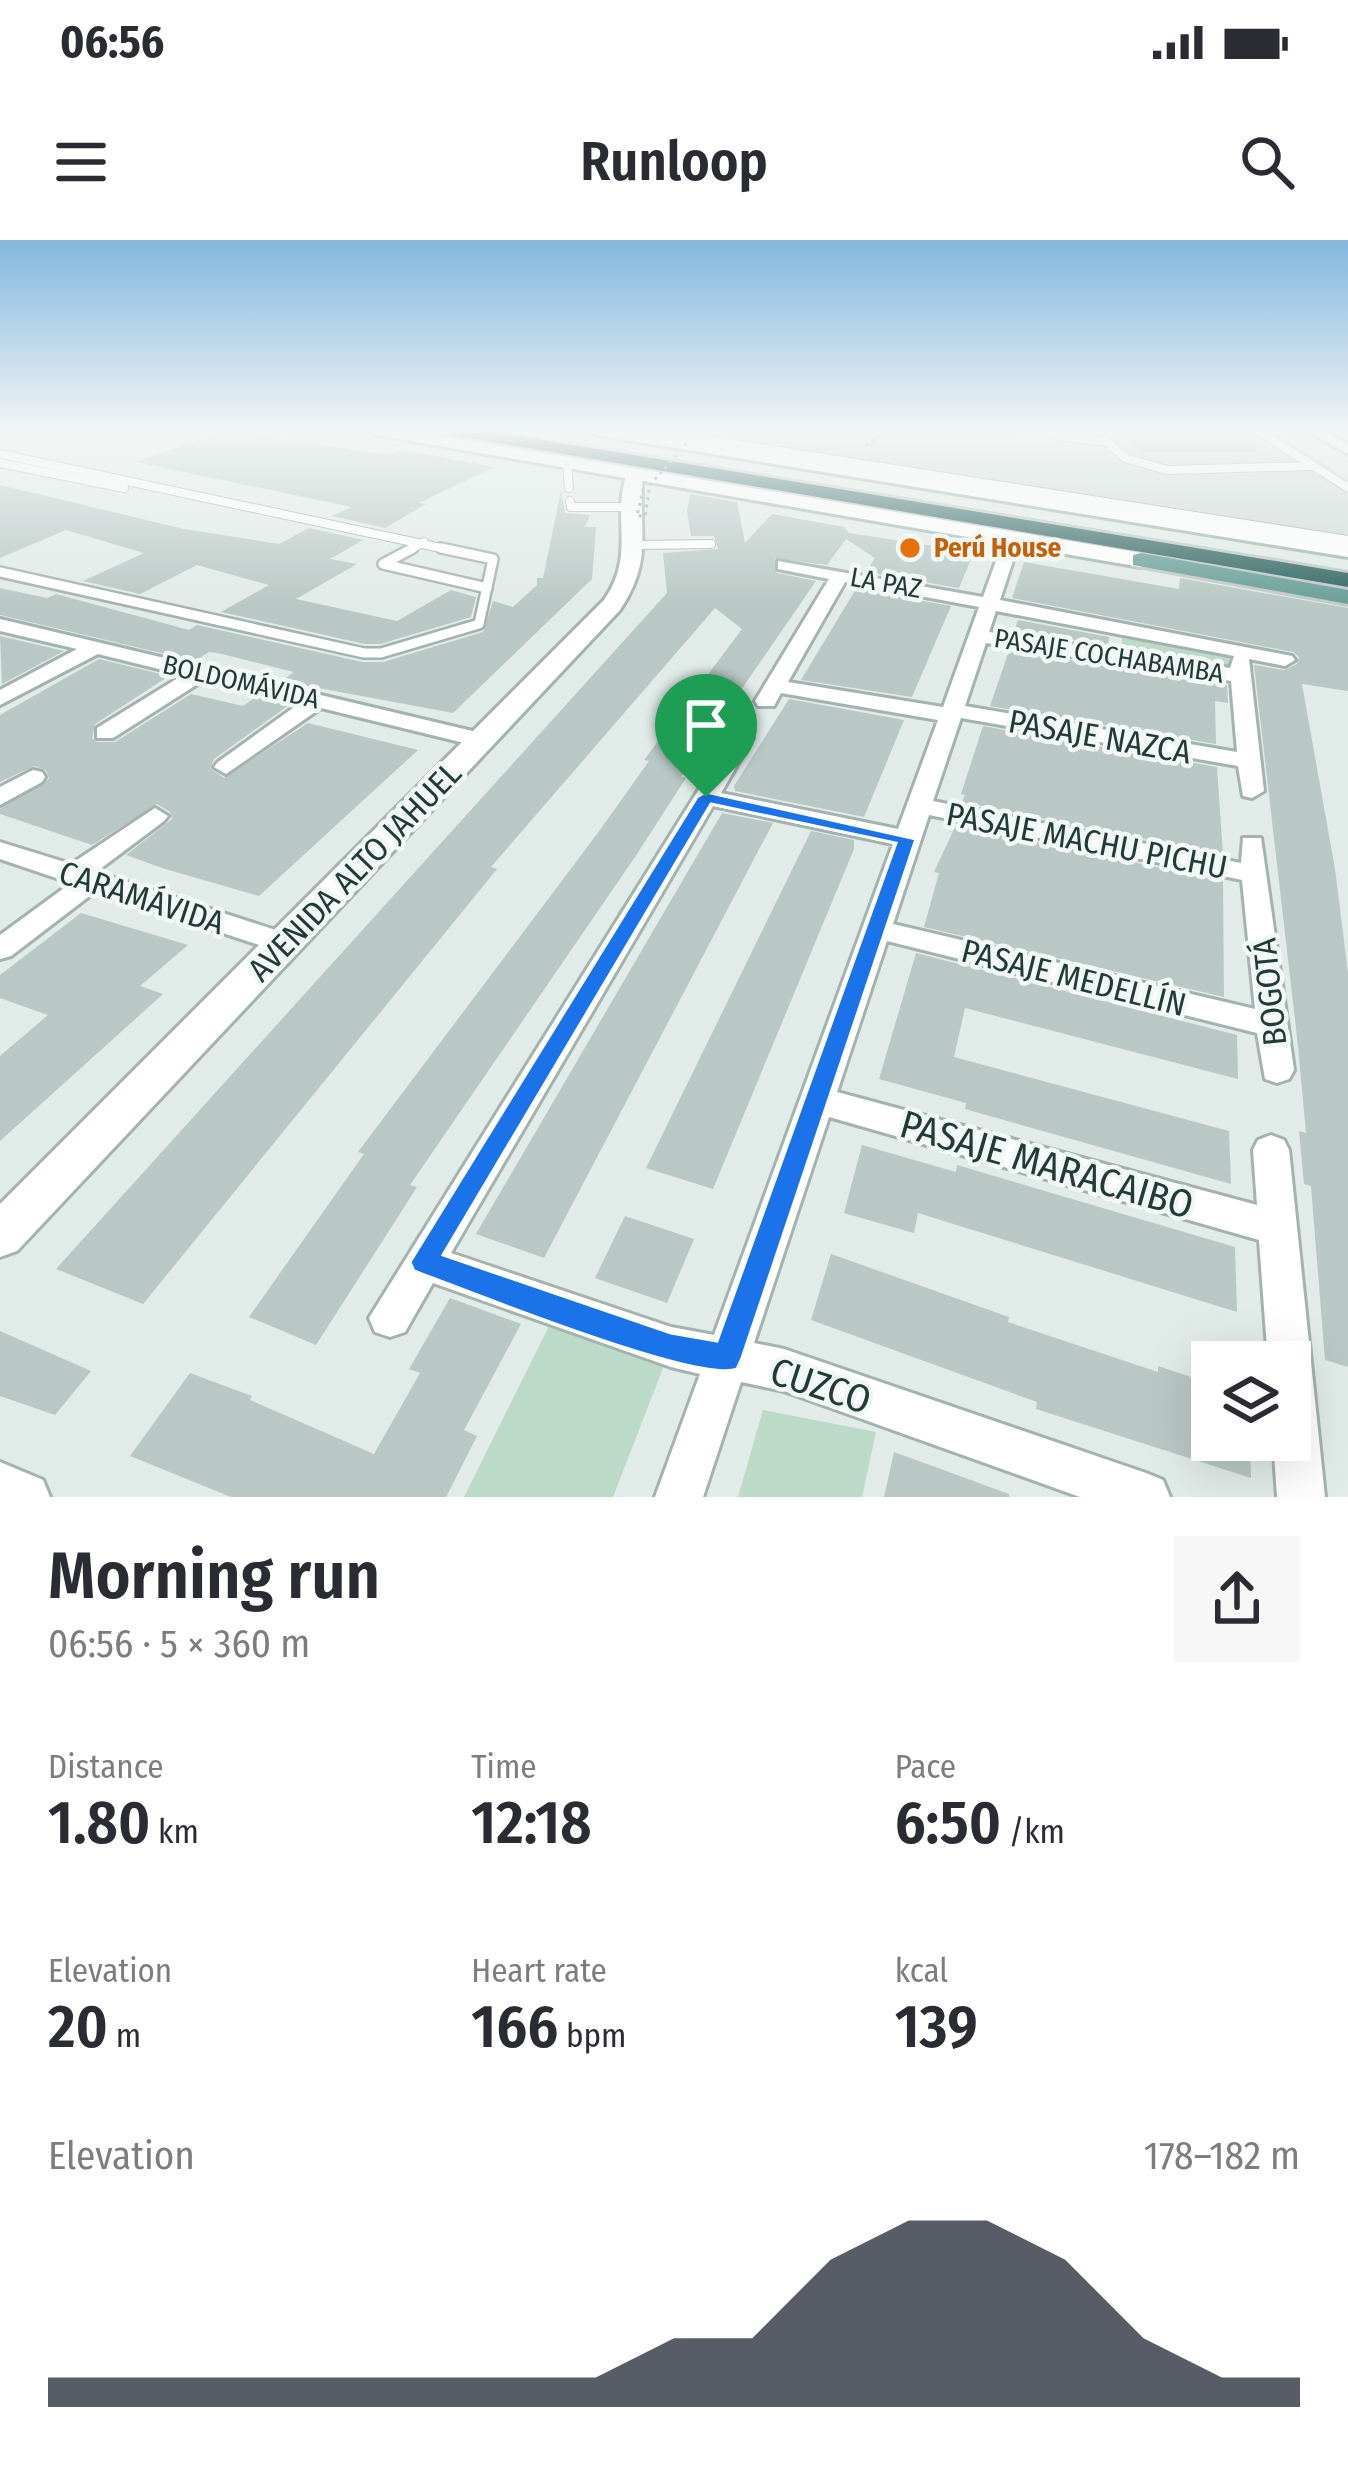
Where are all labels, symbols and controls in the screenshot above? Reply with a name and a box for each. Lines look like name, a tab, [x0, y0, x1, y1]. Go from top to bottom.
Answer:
text: 06:56	[60, 15, 164, 69]
icon: menu	[48, 129, 114, 195]
icon: search	[1234, 129, 1300, 195]
text: Runloop	[580, 130, 768, 194]
place label: Perú House	[934, 532, 1062, 564]
marker: Perú House	[897, 535, 923, 561]
street label: LA PAZ	[848, 561, 924, 605]
street label: PASAJE COCHABAMBA	[992, 622, 1227, 690]
street label: BOLDOMÁVIDA	[160, 647, 323, 716]
pin	[655, 674, 757, 797]
icon: arrive	[673, 692, 739, 758]
street label: PASAJE NAZCA	[1005, 701, 1195, 773]
street label: AVENIDA ALTO JAHUEL	[240, 753, 470, 990]
street label: PASAJE MACHU PICHU	[943, 794, 1230, 888]
street label: CARAMÁVIDA	[54, 852, 230, 944]
street label: PASAJE MEDELLÍN	[957, 931, 1190, 1025]
street label: BOGOTÁ	[1244, 935, 1296, 1048]
street label: PASAJE MARACAIBO	[895, 1101, 1198, 1229]
map controls	[1191, 1341, 1311, 1461]
button: layers	[1191, 1341, 1311, 1461]
street label: CUZCO	[765, 1348, 877, 1424]
text: Morning run	[48, 1536, 380, 1615]
button: share	[1174, 1536, 1300, 1662]
text: 06:56 · 5 × 360 m	[48, 1621, 310, 1667]
text: Distance	[48, 1747, 164, 1787]
text: Time	[471, 1747, 537, 1787]
text: Pace	[895, 1747, 956, 1787]
text: 1.80	[48, 1787, 150, 1859]
text: 12:18	[471, 1787, 592, 1859]
text: 6:50	[895, 1787, 1001, 1859]
text: km	[150, 1812, 199, 1852]
text: /km	[1001, 1812, 1065, 1852]
text: Elevation	[48, 1951, 172, 1991]
text: Heart rate	[471, 1951, 607, 1991]
text: kcal	[895, 1951, 948, 1991]
text: 20	[48, 1991, 108, 2063]
text: 166	[471, 1991, 558, 2063]
text: 139	[895, 1991, 978, 2063]
text: m	[108, 2016, 141, 2056]
text: bpm	[558, 2016, 626, 2056]
text: Elevation	[48, 2133, 195, 2179]
text: 178–182 m	[1144, 2133, 1300, 2179]

